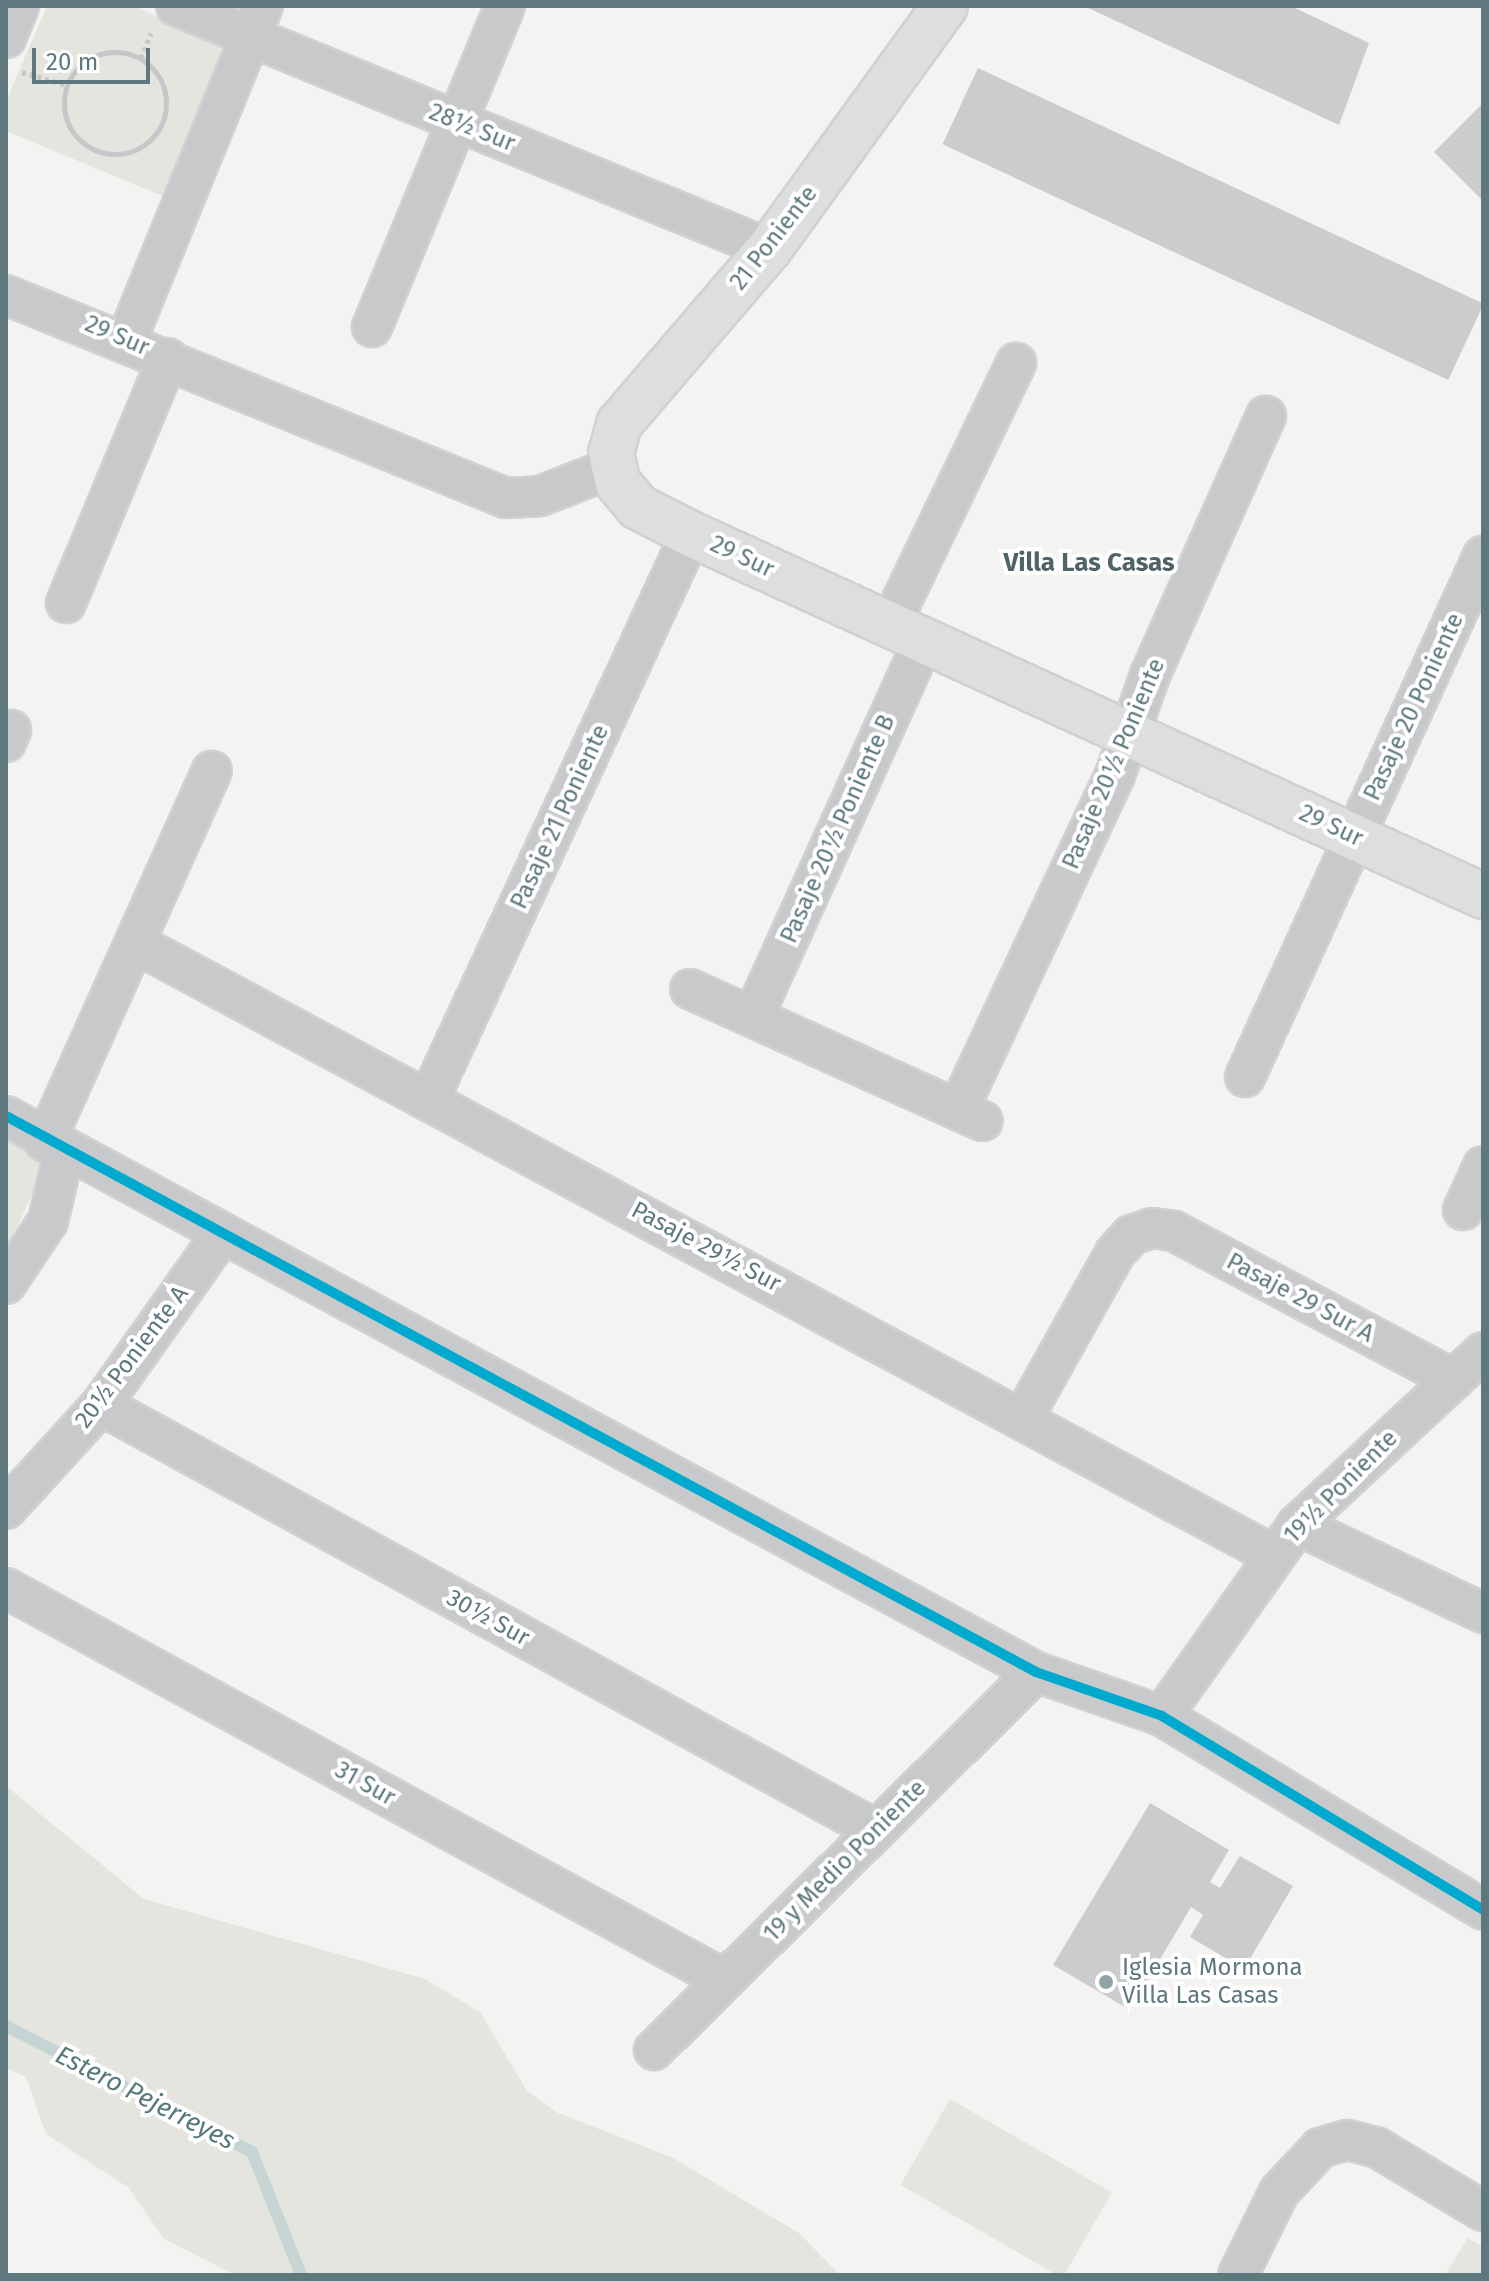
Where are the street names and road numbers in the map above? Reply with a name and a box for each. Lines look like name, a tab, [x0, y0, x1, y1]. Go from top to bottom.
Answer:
street label: 28½ Sur	[425, 98, 519, 158]
street label: 21 Poniente	[724, 180, 824, 296]
street label: 29 Sur	[81, 310, 153, 362]
street label: 29 Sur	[706, 530, 778, 584]
street label: Pasaje 20 Poniente	[1358, 609, 1470, 805]
street label: Pasaje 20½ Poniente	[1057, 654, 1171, 874]
street label: Pasaje 20½ Poniente B	[775, 710, 901, 948]
street label: Pasaje 21 Poniente	[505, 720, 615, 914]
street label: 29 Sur	[1295, 799, 1367, 853]
street label: Pasaje 29½ Sur	[626, 1196, 786, 1298]
street label: Pasaje 29 Sur A	[1222, 1247, 1378, 1349]
street label: 20½ Poniente A	[69, 1280, 195, 1434]
street label: 19½ Poniente	[1278, 1424, 1404, 1550]
street label: 30½ Sur	[441, 1583, 535, 1653]
street label: 31 Sur	[330, 1756, 400, 1812]
street label: 19 y Medio Poniente	[758, 1774, 932, 1948]

